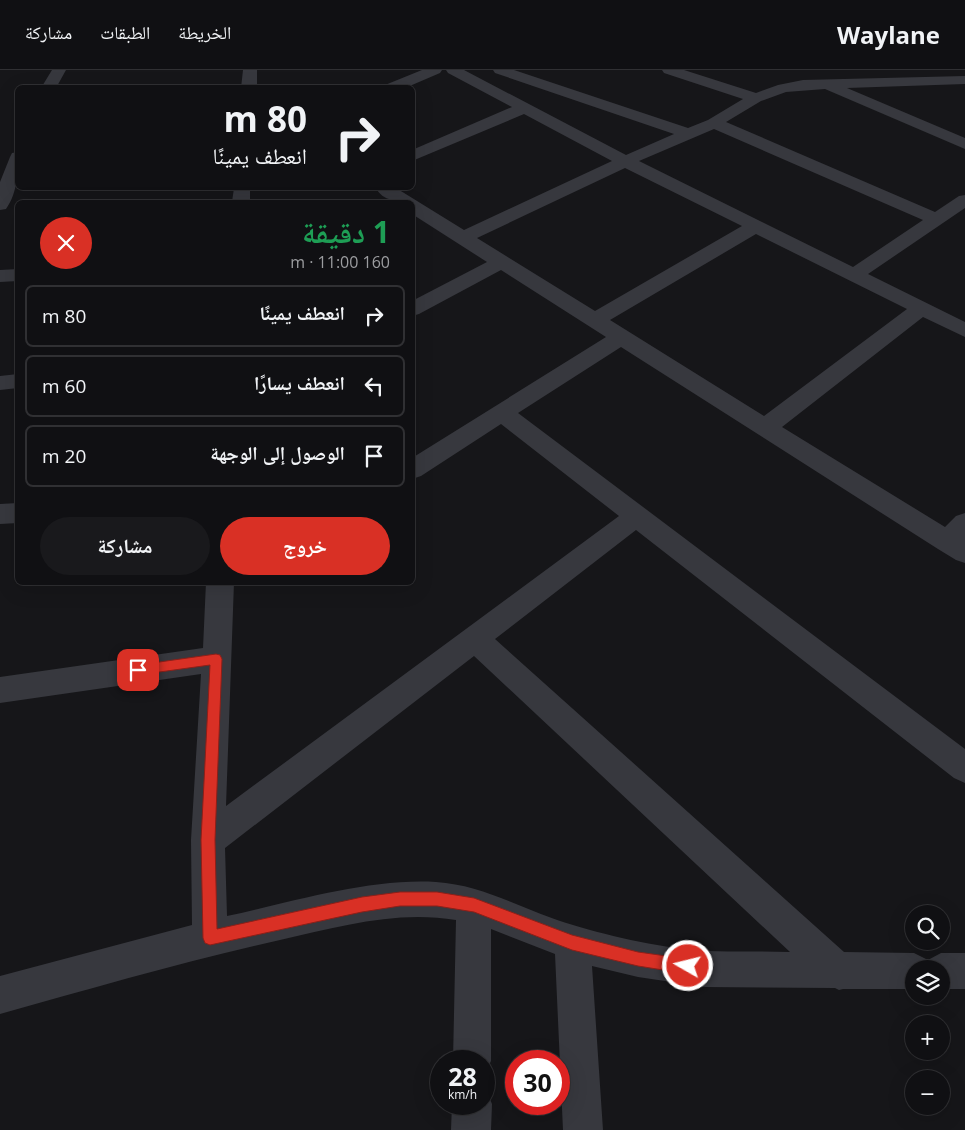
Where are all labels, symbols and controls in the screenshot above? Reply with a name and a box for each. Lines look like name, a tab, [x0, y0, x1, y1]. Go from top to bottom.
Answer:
text: Waylane	[837, 18, 940, 51]
text: مشاركة	[25, 20, 72, 44]
text: الطبقات	[100, 20, 150, 44]
text: الخريطة	[178, 20, 231, 44]
text: 80 m	[224, 95, 307, 142]
icon: right	[325, 105, 390, 170]
text: انعطف يمينًا	[213, 140, 307, 170]
text: 1 دقيقة	[302, 211, 390, 252]
button: close	[40, 217, 92, 269]
text: 160 m · 11:00	[290, 251, 390, 273]
text: انعطف يمينًا	[259, 300, 345, 326]
icon: right	[360, 302, 388, 330]
text: 80 m	[42, 303, 86, 329]
text: انعطف يسارًا	[254, 370, 345, 396]
icon: left	[360, 372, 388, 400]
text: 60 m	[42, 373, 86, 399]
text: الوصول إلى الوجهة	[210, 440, 345, 466]
icon: arrive	[360, 442, 388, 470]
text: 20 m	[42, 443, 86, 469]
button: مشاركة	[40, 517, 210, 575]
button: خروج	[220, 517, 390, 575]
pin	[117, 649, 159, 691]
icon: arrive	[124, 656, 152, 684]
map controls	[905, 905, 950, 1115]
button: search	[905, 905, 950, 950]
position arrow	[661, 939, 713, 991]
button: layers	[905, 960, 950, 1005]
button: +	[905, 1015, 950, 1060]
speed limit sign: 30	[505, 1050, 570, 1115]
text: 28	[448, 1059, 477, 1093]
button: −	[905, 1070, 950, 1115]
text: km/h	[448, 1086, 477, 1103]

